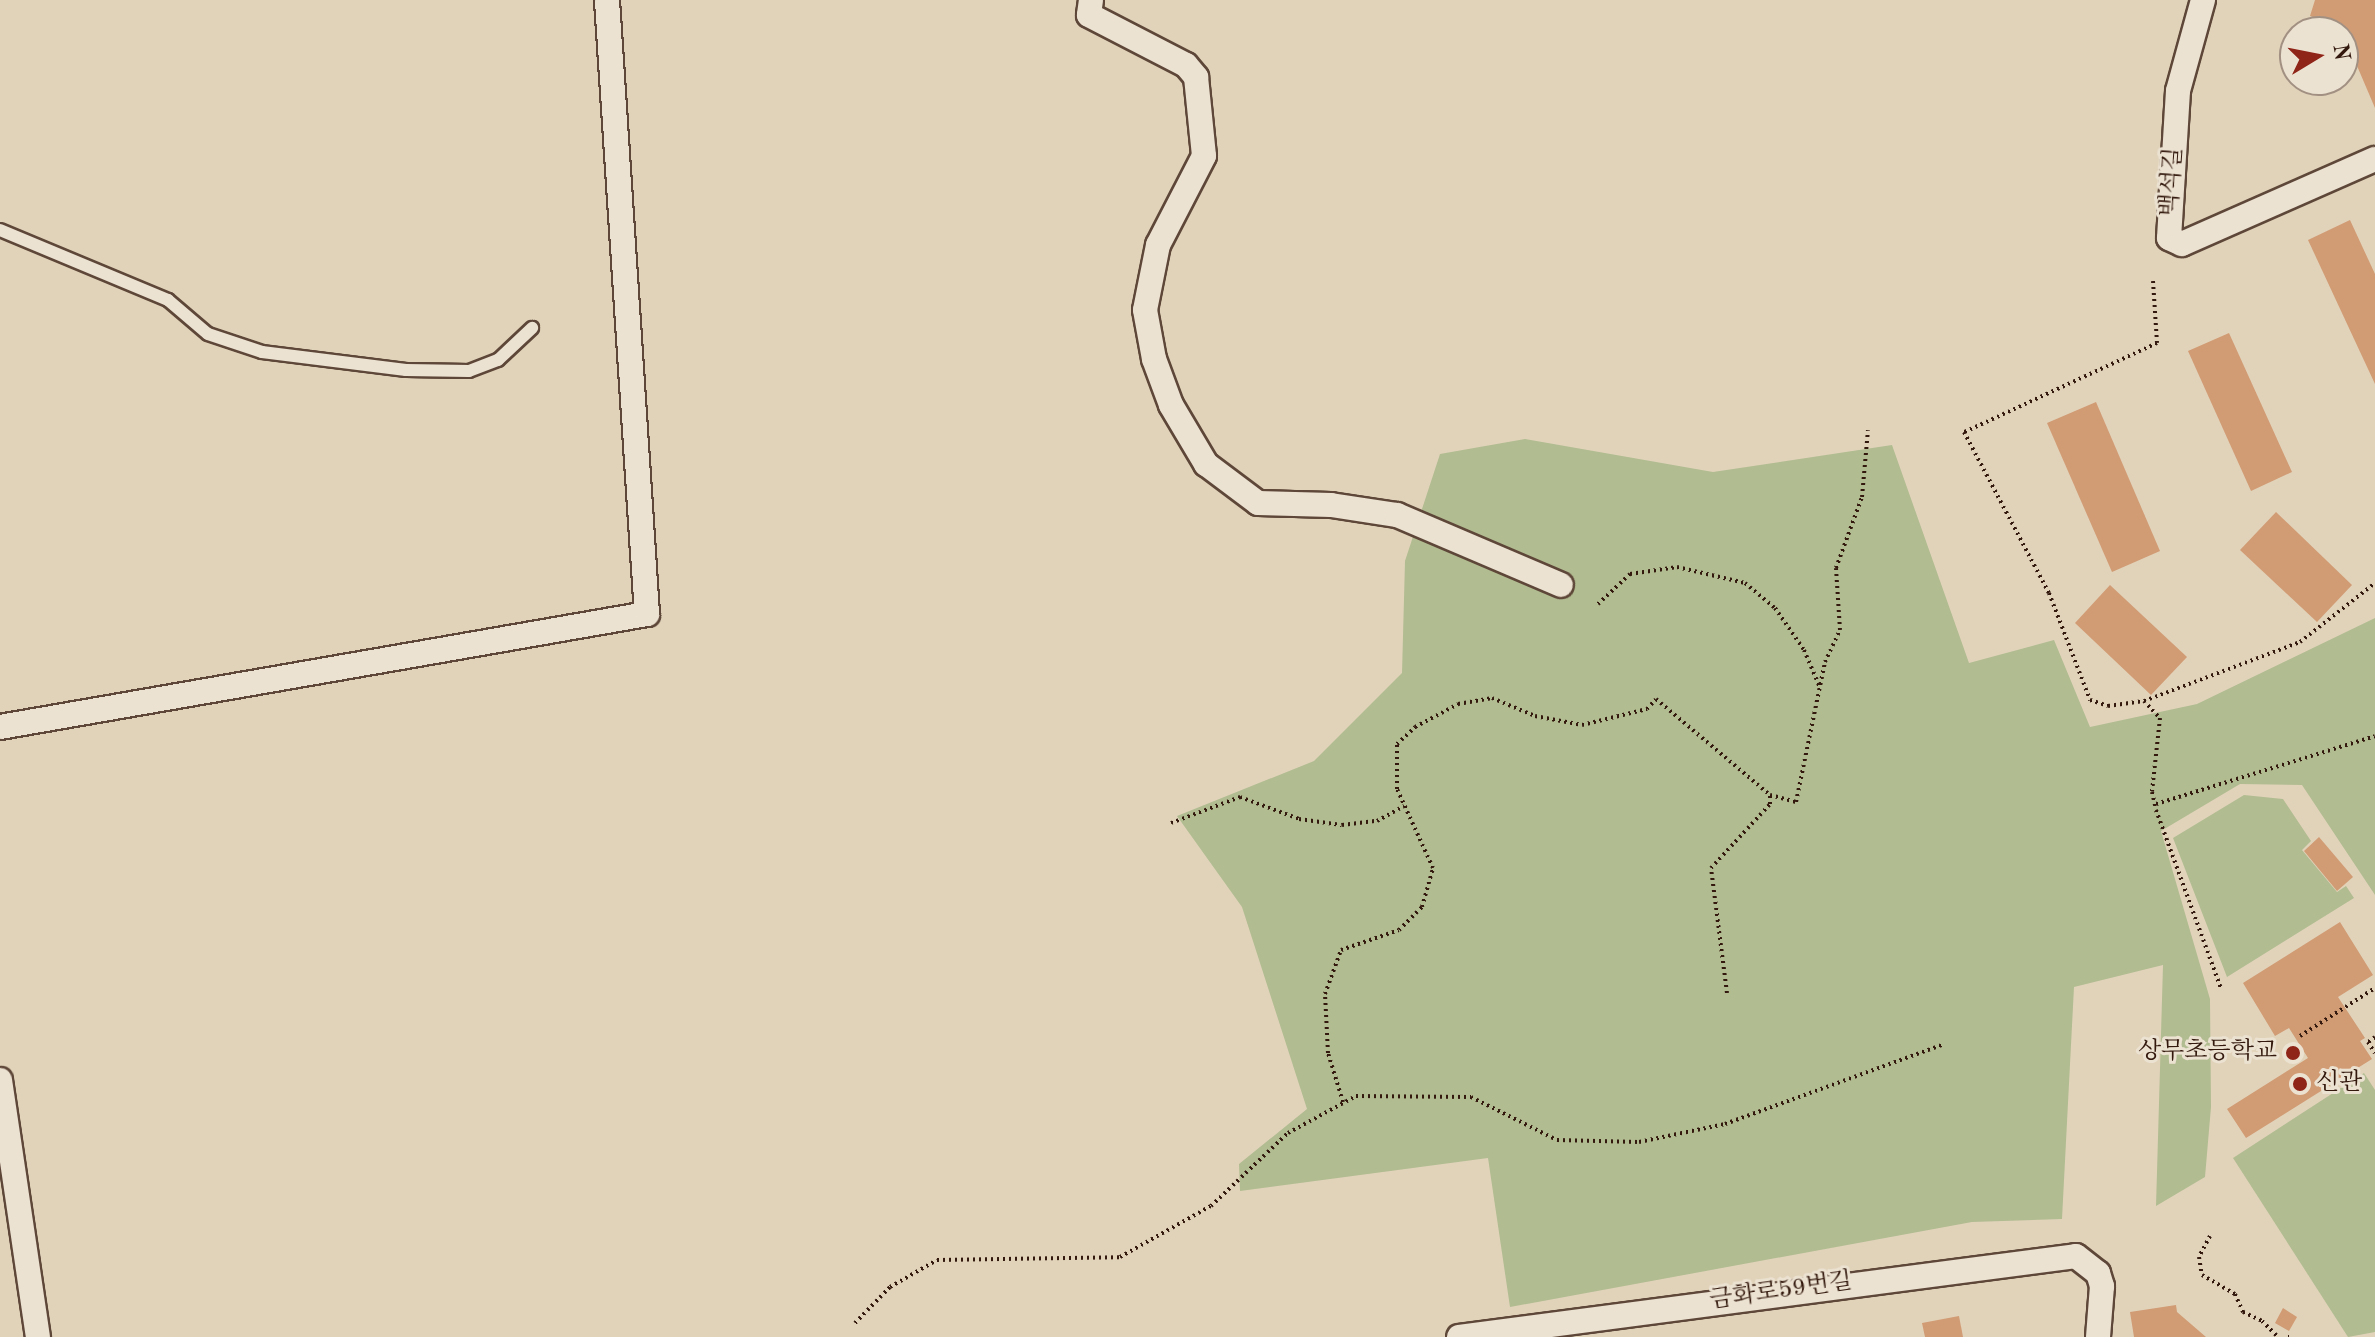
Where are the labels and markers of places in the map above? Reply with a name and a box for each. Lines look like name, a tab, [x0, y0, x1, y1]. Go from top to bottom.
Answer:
place label: 상무초등학교	[2138, 1039, 2277, 1067]
marker: 상무초등학교	[2284, 1044, 2302, 1062]
place label: 신관	[2316, 1070, 2362, 1098]
marker: 신관	[2291, 1075, 2309, 1093]

